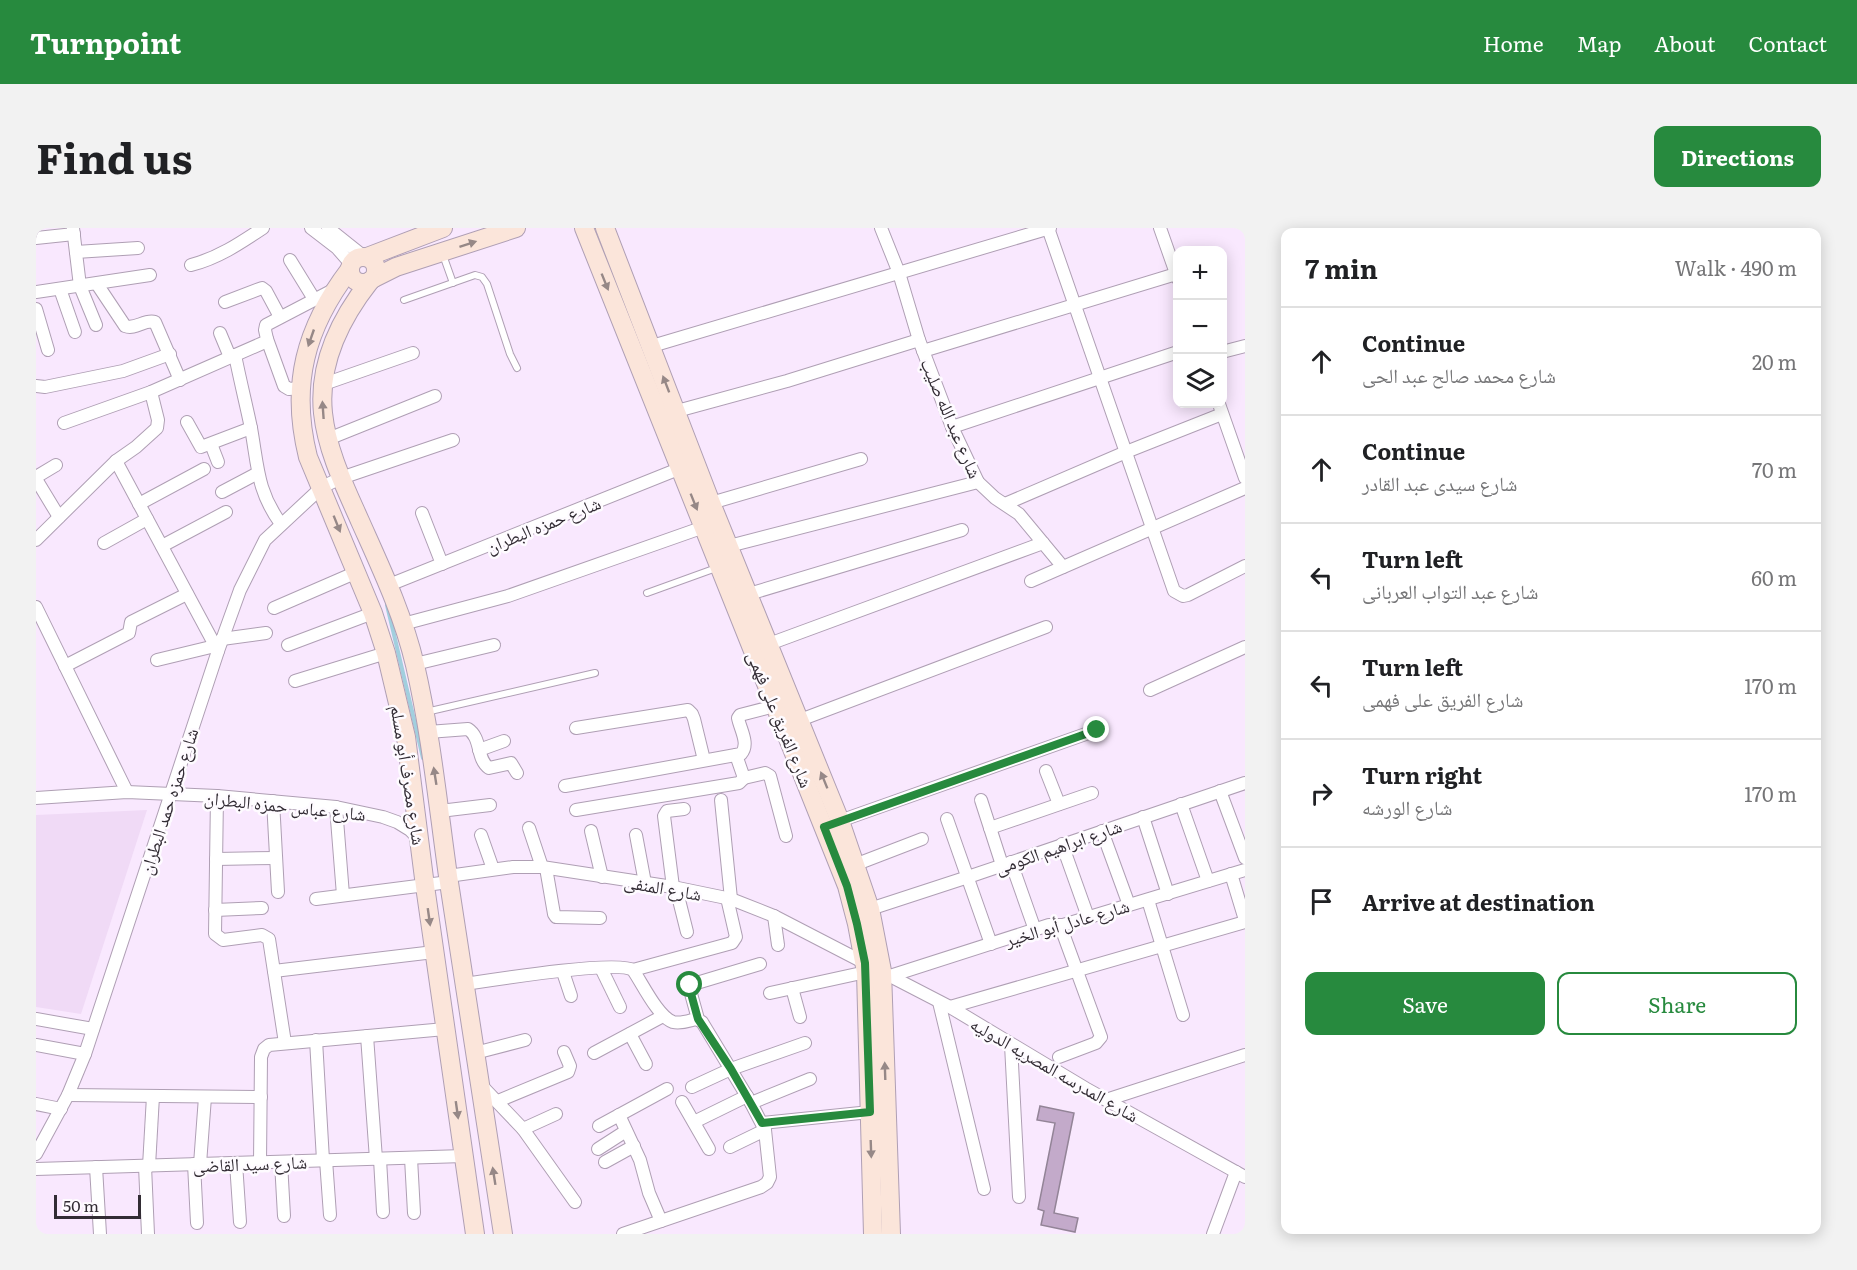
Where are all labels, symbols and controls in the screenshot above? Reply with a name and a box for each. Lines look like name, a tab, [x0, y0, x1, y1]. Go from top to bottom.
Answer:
text: Turnpoint	[30, 21, 181, 63]
text: Home	[1483, 27, 1544, 58]
text: Map	[1577, 27, 1621, 58]
text: About	[1654, 27, 1716, 58]
text: Contact	[1749, 27, 1827, 58]
text: Find us	[36, 125, 193, 187]
button: Directions	[1654, 126, 1821, 187]
one-way arrow	[459, 238, 477, 248]
map controls	[1173, 246, 1227, 408]
button: +	[1173, 246, 1227, 300]
text: 7 min	[1305, 248, 1378, 287]
text: Walk · 490 m	[1675, 252, 1797, 282]
one-way arrow	[600, 274, 610, 292]
button: −	[1173, 300, 1227, 354]
text: Continue	[1362, 326, 1465, 359]
one-way arrow	[305, 329, 315, 347]
icon: ahead	[1305, 345, 1338, 378]
text: 20 m	[1752, 346, 1797, 376]
street label: شارع عبد الله صليب	[915, 354, 989, 482]
button: layers	[1173, 354, 1227, 408]
text: شارع محمد صالح عبد الحى	[1362, 359, 1556, 389]
one-way arrow	[661, 375, 671, 393]
one-way arrow	[319, 401, 328, 420]
text: Continue	[1362, 434, 1465, 467]
icon: ahead	[1305, 453, 1338, 486]
text: 70 m	[1752, 454, 1797, 484]
text: شارع سيدى عبد القادر	[1362, 467, 1517, 497]
street label: شارع حمزه البطران	[482, 489, 604, 559]
one-way arrow	[689, 494, 699, 512]
one-way arrow	[332, 516, 342, 534]
text: Turn left	[1362, 542, 1463, 575]
icon: left	[1305, 561, 1338, 594]
text: 60 m	[1751, 562, 1797, 592]
text: شارع عبد التواب العربانى	[1362, 575, 1538, 605]
street label: شارع الفريق على فهمى	[741, 647, 821, 791]
text: Turn left	[1362, 650, 1463, 683]
icon: left	[1305, 669, 1338, 702]
text: 170 m	[1744, 670, 1797, 700]
text: شارع الفريق على فهمى	[1362, 683, 1523, 713]
street label: شارع مصرف أبو مسلم	[385, 703, 433, 847]
route end	[1083, 716, 1109, 742]
street label: شارع حمزه حمد البطران	[132, 724, 204, 878]
text: Turn right	[1362, 758, 1482, 791]
one-way arrow	[430, 766, 439, 785]
one-way arrow	[819, 771, 828, 789]
icon: right	[1305, 777, 1338, 810]
text: 170 m	[1744, 778, 1797, 808]
street label: شارع عباس حمزه البطران	[203, 783, 367, 827]
text: شارع الورشه	[1362, 791, 1452, 821]
street label: شارع ابراهيم الكومى	[991, 812, 1125, 880]
street label: شارع المنفى	[622, 867, 704, 907]
icon: arrive	[1305, 885, 1338, 918]
text: Arrive at destination	[1362, 885, 1595, 918]
street label: شارع عادل أبو الخير	[1001, 891, 1132, 953]
one-way arrow	[424, 907, 433, 926]
route start	[676, 971, 702, 997]
button: Save	[1305, 972, 1545, 1035]
button: Share	[1557, 972, 1797, 1035]
street label: شارع المدرسه المصريه الدوليه	[966, 1010, 1144, 1128]
one-way arrow	[881, 1061, 890, 1080]
one-way arrow	[452, 1100, 461, 1119]
one-way arrow	[866, 1139, 875, 1158]
street label: شارع سيد القاضى	[192, 1148, 308, 1178]
one-way arrow	[490, 1167, 499, 1186]
scale bar	[54, 1192, 141, 1220]
text: 50 m	[63, 1193, 99, 1217]

